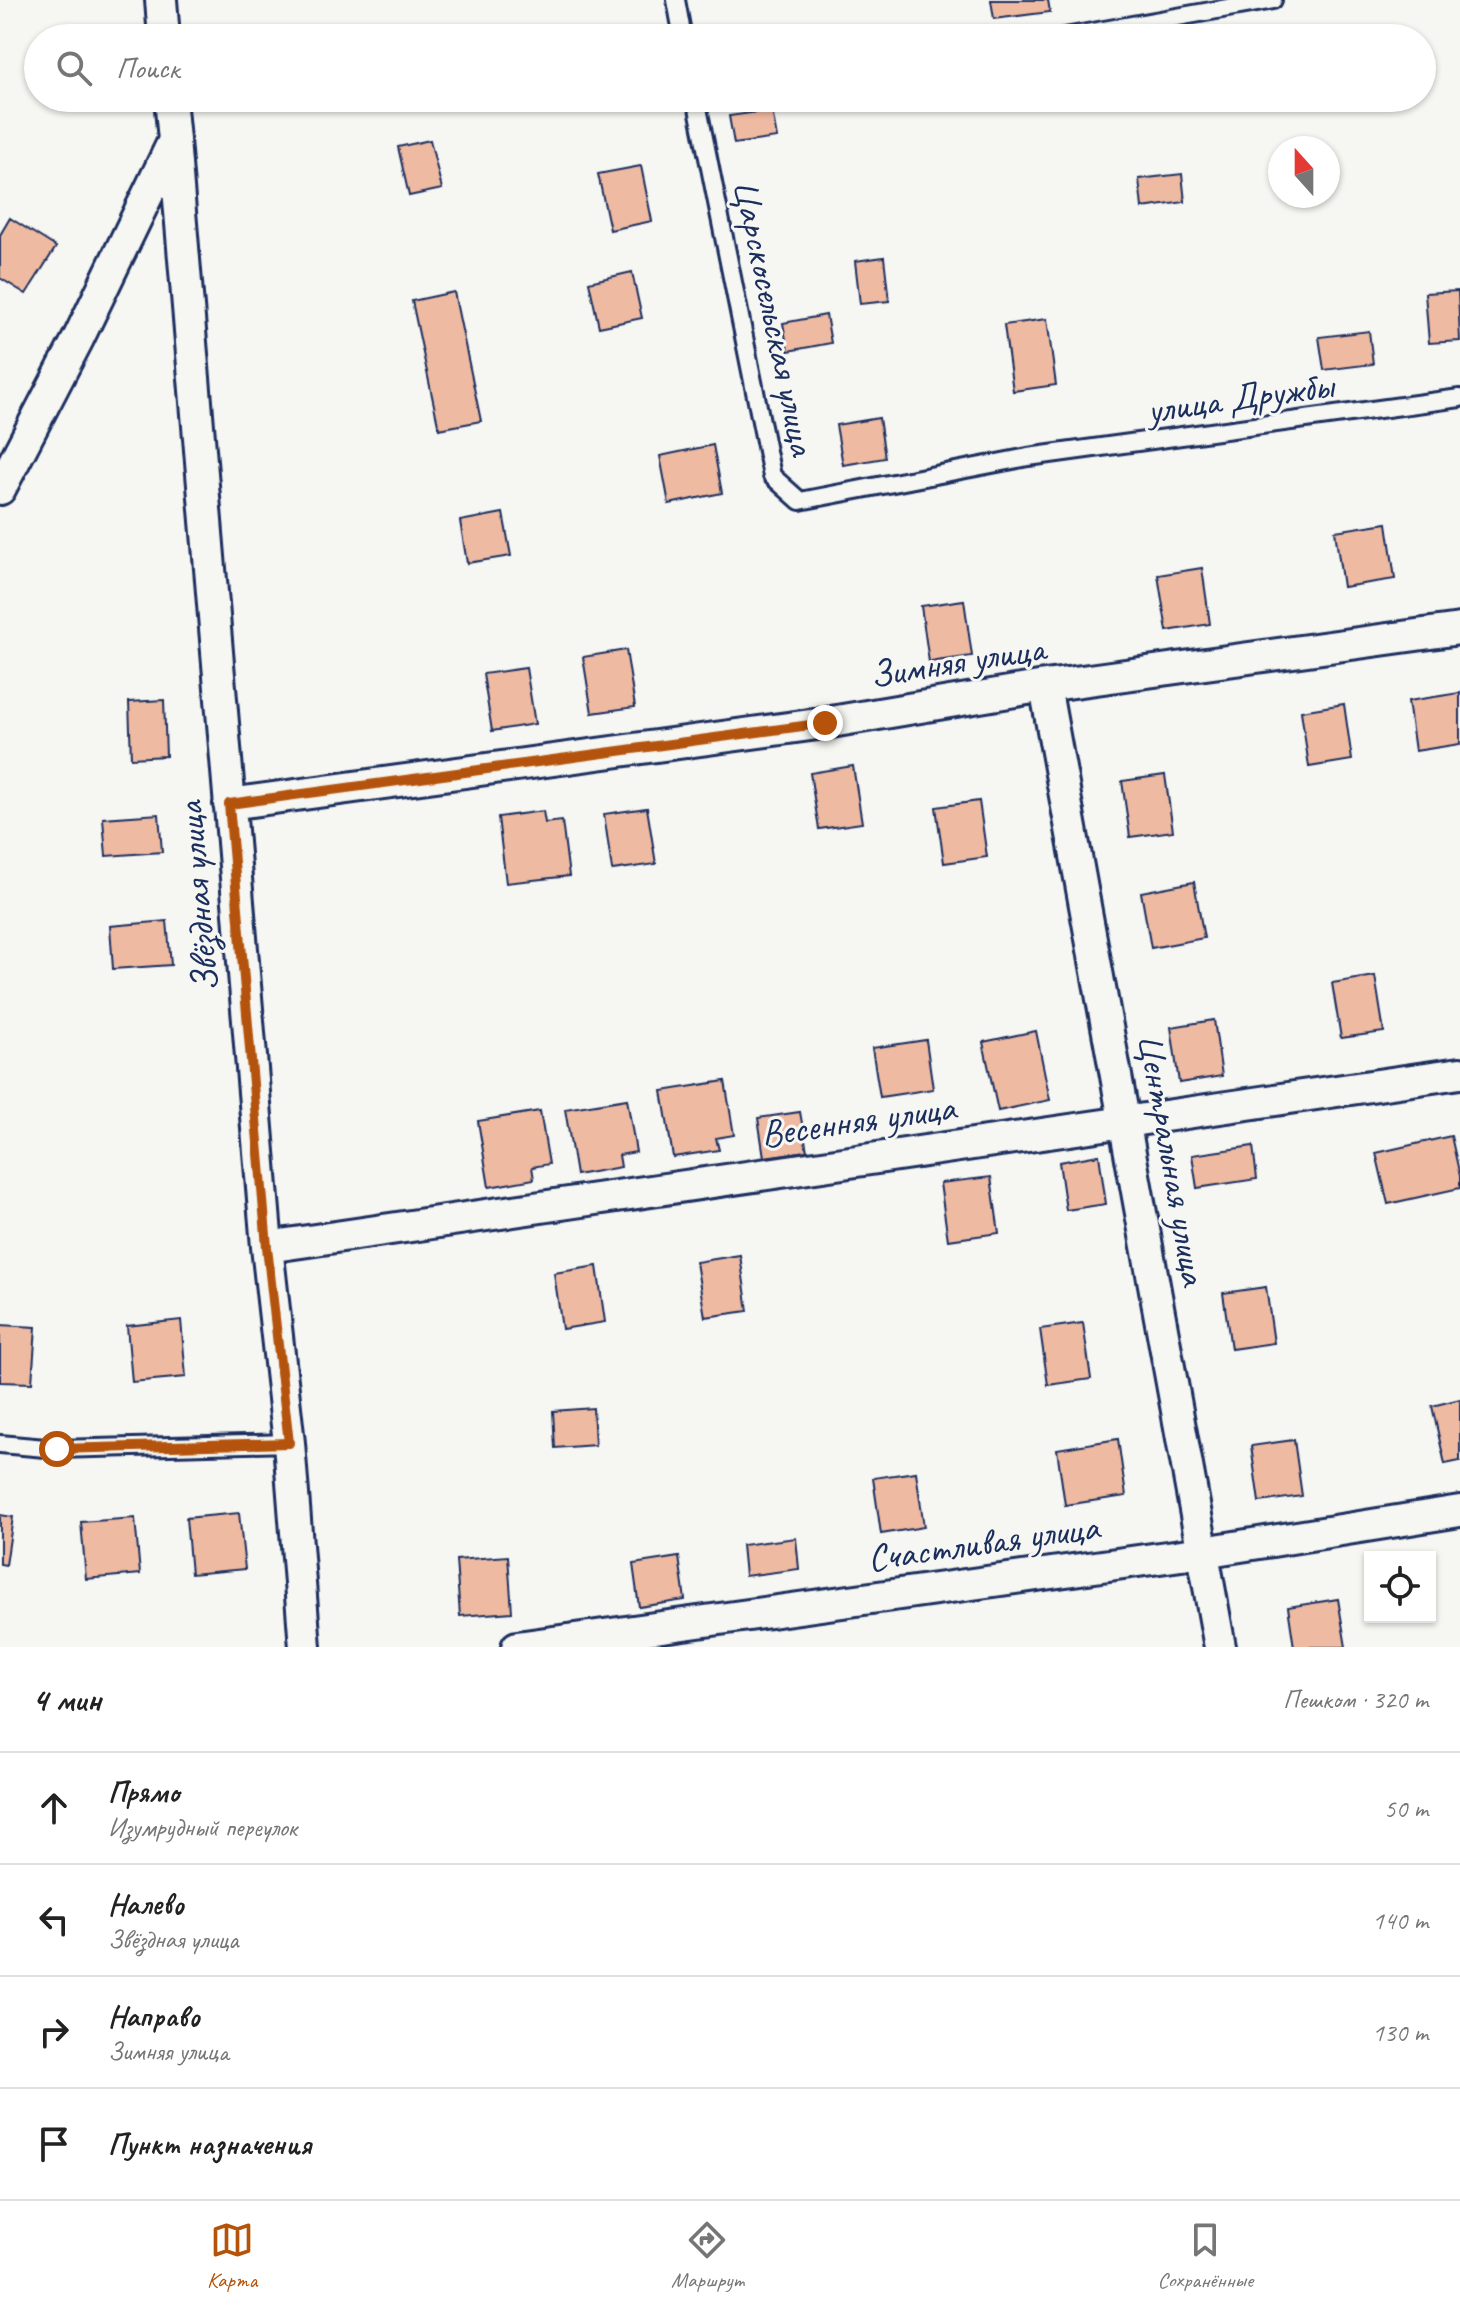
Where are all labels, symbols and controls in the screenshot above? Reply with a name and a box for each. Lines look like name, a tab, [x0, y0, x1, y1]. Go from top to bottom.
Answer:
search box	[24, 24, 1436, 112]
icon: search	[52, 46, 96, 90]
text: Поиск	[116, 49, 179, 87]
north arrow	[1268, 136, 1340, 208]
street label: Царскосельская улица	[722, 175, 827, 462]
street label: улица Дружбы	[1142, 361, 1339, 434]
street label: Зимняя улица	[866, 624, 1051, 698]
route end	[807, 705, 843, 741]
street label: Звёздная улица	[166, 797, 229, 994]
street label: Центральная улица	[1127, 1030, 1218, 1291]
street label: Весенняя улица	[758, 1083, 961, 1157]
route start	[39, 1431, 75, 1467]
street label: Счастливая улица	[864, 1503, 1104, 1582]
map controls	[1364, 1551, 1436, 1623]
button: locate	[1364, 1551, 1436, 1623]
text: 4 мин	[32, 1678, 101, 1721]
text: Пешком · 320 m	[1283, 1683, 1428, 1716]
text: Прямо	[108, 1773, 179, 1811]
icon: ahead	[32, 1786, 76, 1830]
text: 50 m	[1384, 1792, 1428, 1825]
text: Изумрудный переулок	[108, 1811, 297, 1844]
text: Налево	[108, 1885, 184, 1923]
icon: left	[32, 1898, 76, 1942]
text: 140 m	[1372, 1904, 1428, 1937]
text: Звёздная улица	[108, 1923, 238, 1956]
text: Направо	[108, 1997, 200, 2035]
icon: right	[32, 2010, 76, 2054]
text: 130 m	[1372, 2016, 1428, 2049]
text: Зимняя улица	[108, 2035, 229, 2068]
icon: arrive	[32, 2122, 76, 2166]
text: Пункт назначения	[108, 2125, 311, 2163]
tab: Карта	[207, 2218, 257, 2294]
tab: Маршрут	[671, 2218, 744, 2294]
tab: Сохранённые	[1158, 2218, 1253, 2294]

